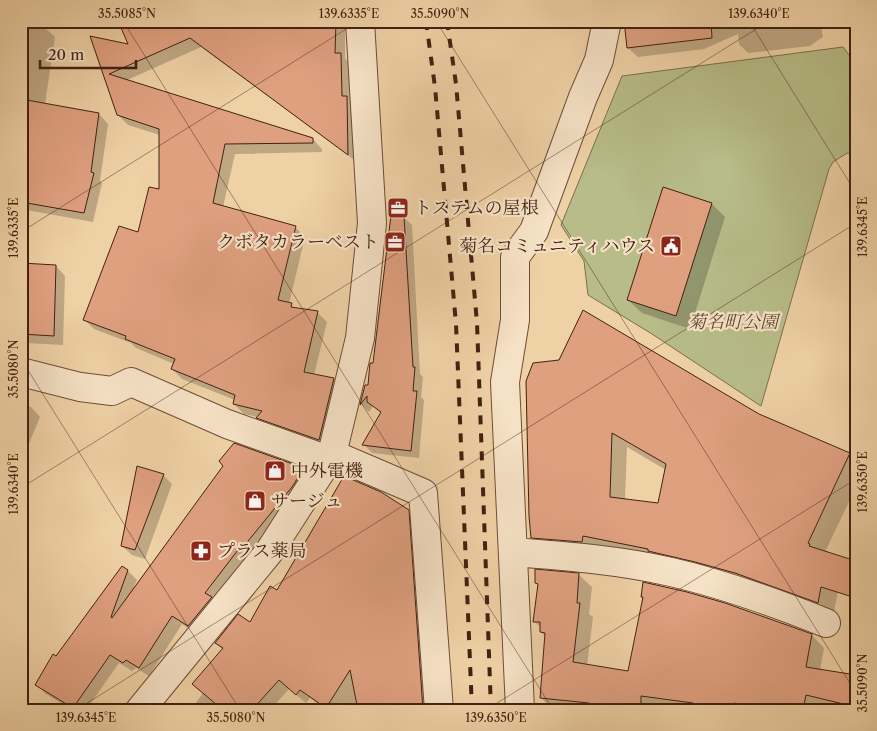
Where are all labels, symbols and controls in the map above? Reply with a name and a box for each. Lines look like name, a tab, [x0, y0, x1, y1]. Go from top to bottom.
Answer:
text: 35.5085°N	[98, 6, 156, 21]
text: 139.6335°E	[319, 6, 379, 21]
text: 35.5090°N	[411, 6, 470, 21]
text: 139.6340°E	[728, 6, 790, 21]
scale bar	[40, 38, 136, 70]
text: 20 m	[48, 45, 84, 64]
office icon: トステムの屋根	[386, 196, 410, 220]
place label: トステムの屋根	[414, 197, 539, 219]
text: 139.6345°E	[855, 197, 870, 257]
text: 139.6335°E	[6, 198, 21, 258]
office icon: クボタカラーベスト	[383, 230, 407, 254]
place label: クボタカラーベスト	[217, 231, 379, 253]
public building icon: 菊名コミュニティハウス	[659, 234, 683, 258]
place label: 菊名コミュニティハウス	[459, 235, 655, 257]
park label: 菊名町公園	[688, 311, 781, 333]
text: 35.5080°N	[6, 339, 21, 399]
text: 139.6350°E	[855, 451, 870, 513]
text: 139.6340°E	[6, 453, 21, 515]
shop icon: 中外電機	[263, 459, 287, 483]
place label: 中外電機	[291, 460, 363, 482]
shop icon: サージュ	[243, 489, 267, 513]
place label: サージュ	[271, 490, 342, 512]
pharmacy icon: プラス薬局	[189, 539, 213, 563]
place label: プラス薬局	[217, 540, 306, 562]
text: 35.5090°N	[855, 653, 870, 712]
text: 139.6345°E	[56, 710, 116, 725]
text: 35.5080°N	[206, 710, 266, 725]
text: 139.6350°E	[465, 710, 527, 725]

